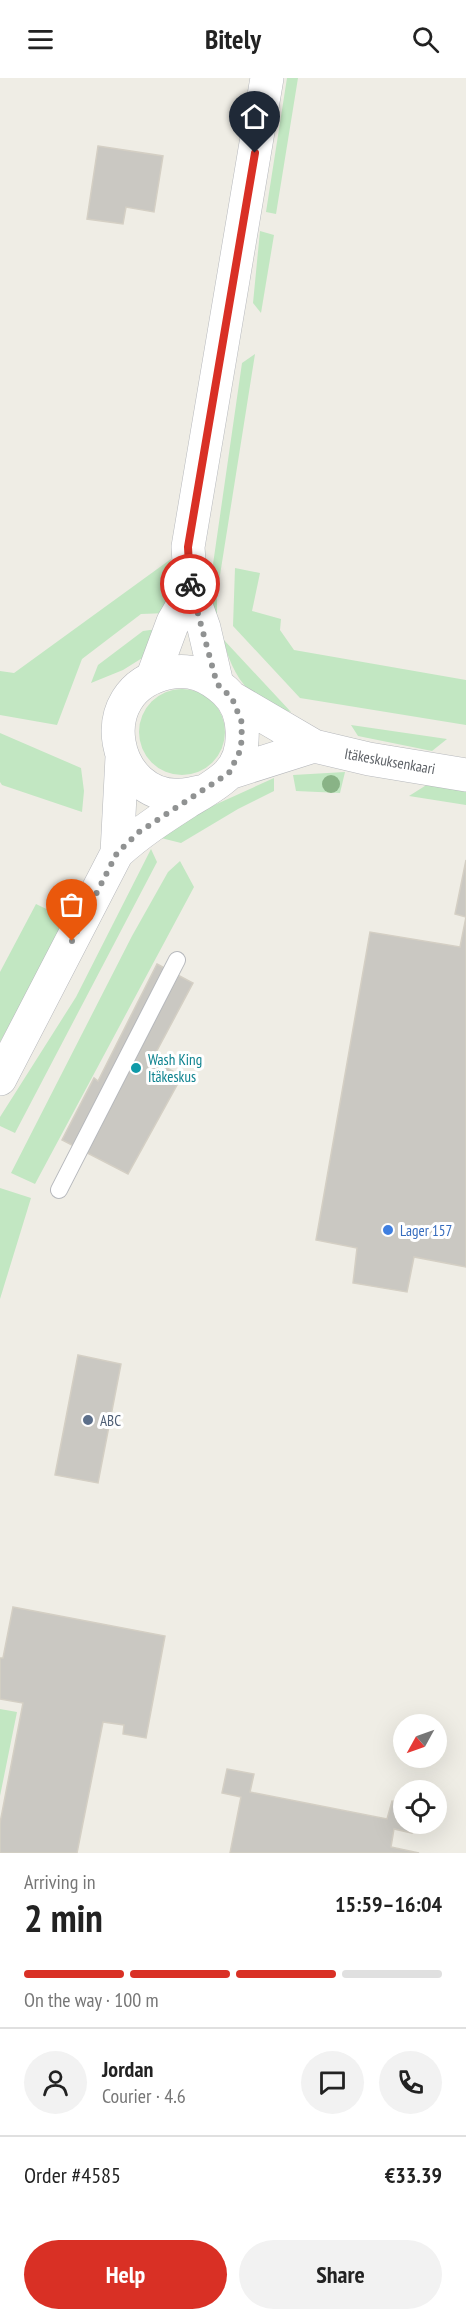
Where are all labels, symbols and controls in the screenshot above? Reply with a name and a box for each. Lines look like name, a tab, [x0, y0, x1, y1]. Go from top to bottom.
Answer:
text: Bitely	[205, 22, 261, 56]
icon: menu	[24, 23, 57, 56]
icon: search	[409, 23, 442, 56]
pin	[229, 91, 280, 153]
icon: home	[238, 100, 271, 133]
courier	[160, 554, 220, 614]
icon: bike	[174, 568, 207, 601]
street label: Itäkeskuksenkaari	[343, 744, 437, 778]
pin	[46, 879, 97, 941]
icon: bag	[55, 888, 88, 921]
place label: Wash King Itäkeskus	[148, 1050, 202, 1086]
marker: Wash King Itäkeskus	[129, 1061, 143, 1075]
place label: Lager 157	[400, 1221, 452, 1240]
marker: Lager 157	[381, 1223, 395, 1237]
place label: ABC	[100, 1411, 121, 1430]
marker: ABC	[81, 1413, 95, 1427]
north arrow	[393, 1714, 447, 1768]
map controls	[393, 1714, 447, 1834]
button: locate	[393, 1780, 447, 1834]
text: Arriving in	[24, 1869, 96, 1895]
text: 15:59–16:04	[335, 1890, 442, 1918]
text: 2 min	[24, 1892, 103, 1943]
text: On the way · 100 m	[24, 1987, 159, 2013]
button: person	[24, 2051, 87, 2114]
button: chat	[301, 2051, 364, 2114]
button: phone	[379, 2051, 442, 2114]
text: Jordan	[102, 2055, 153, 2083]
text: Courier · 4.6	[102, 2083, 186, 2109]
text: Order #4585	[24, 2161, 121, 2189]
text: €33.39	[385, 2161, 442, 2189]
button: Help	[24, 2240, 227, 2309]
button: Share	[239, 2240, 442, 2309]

